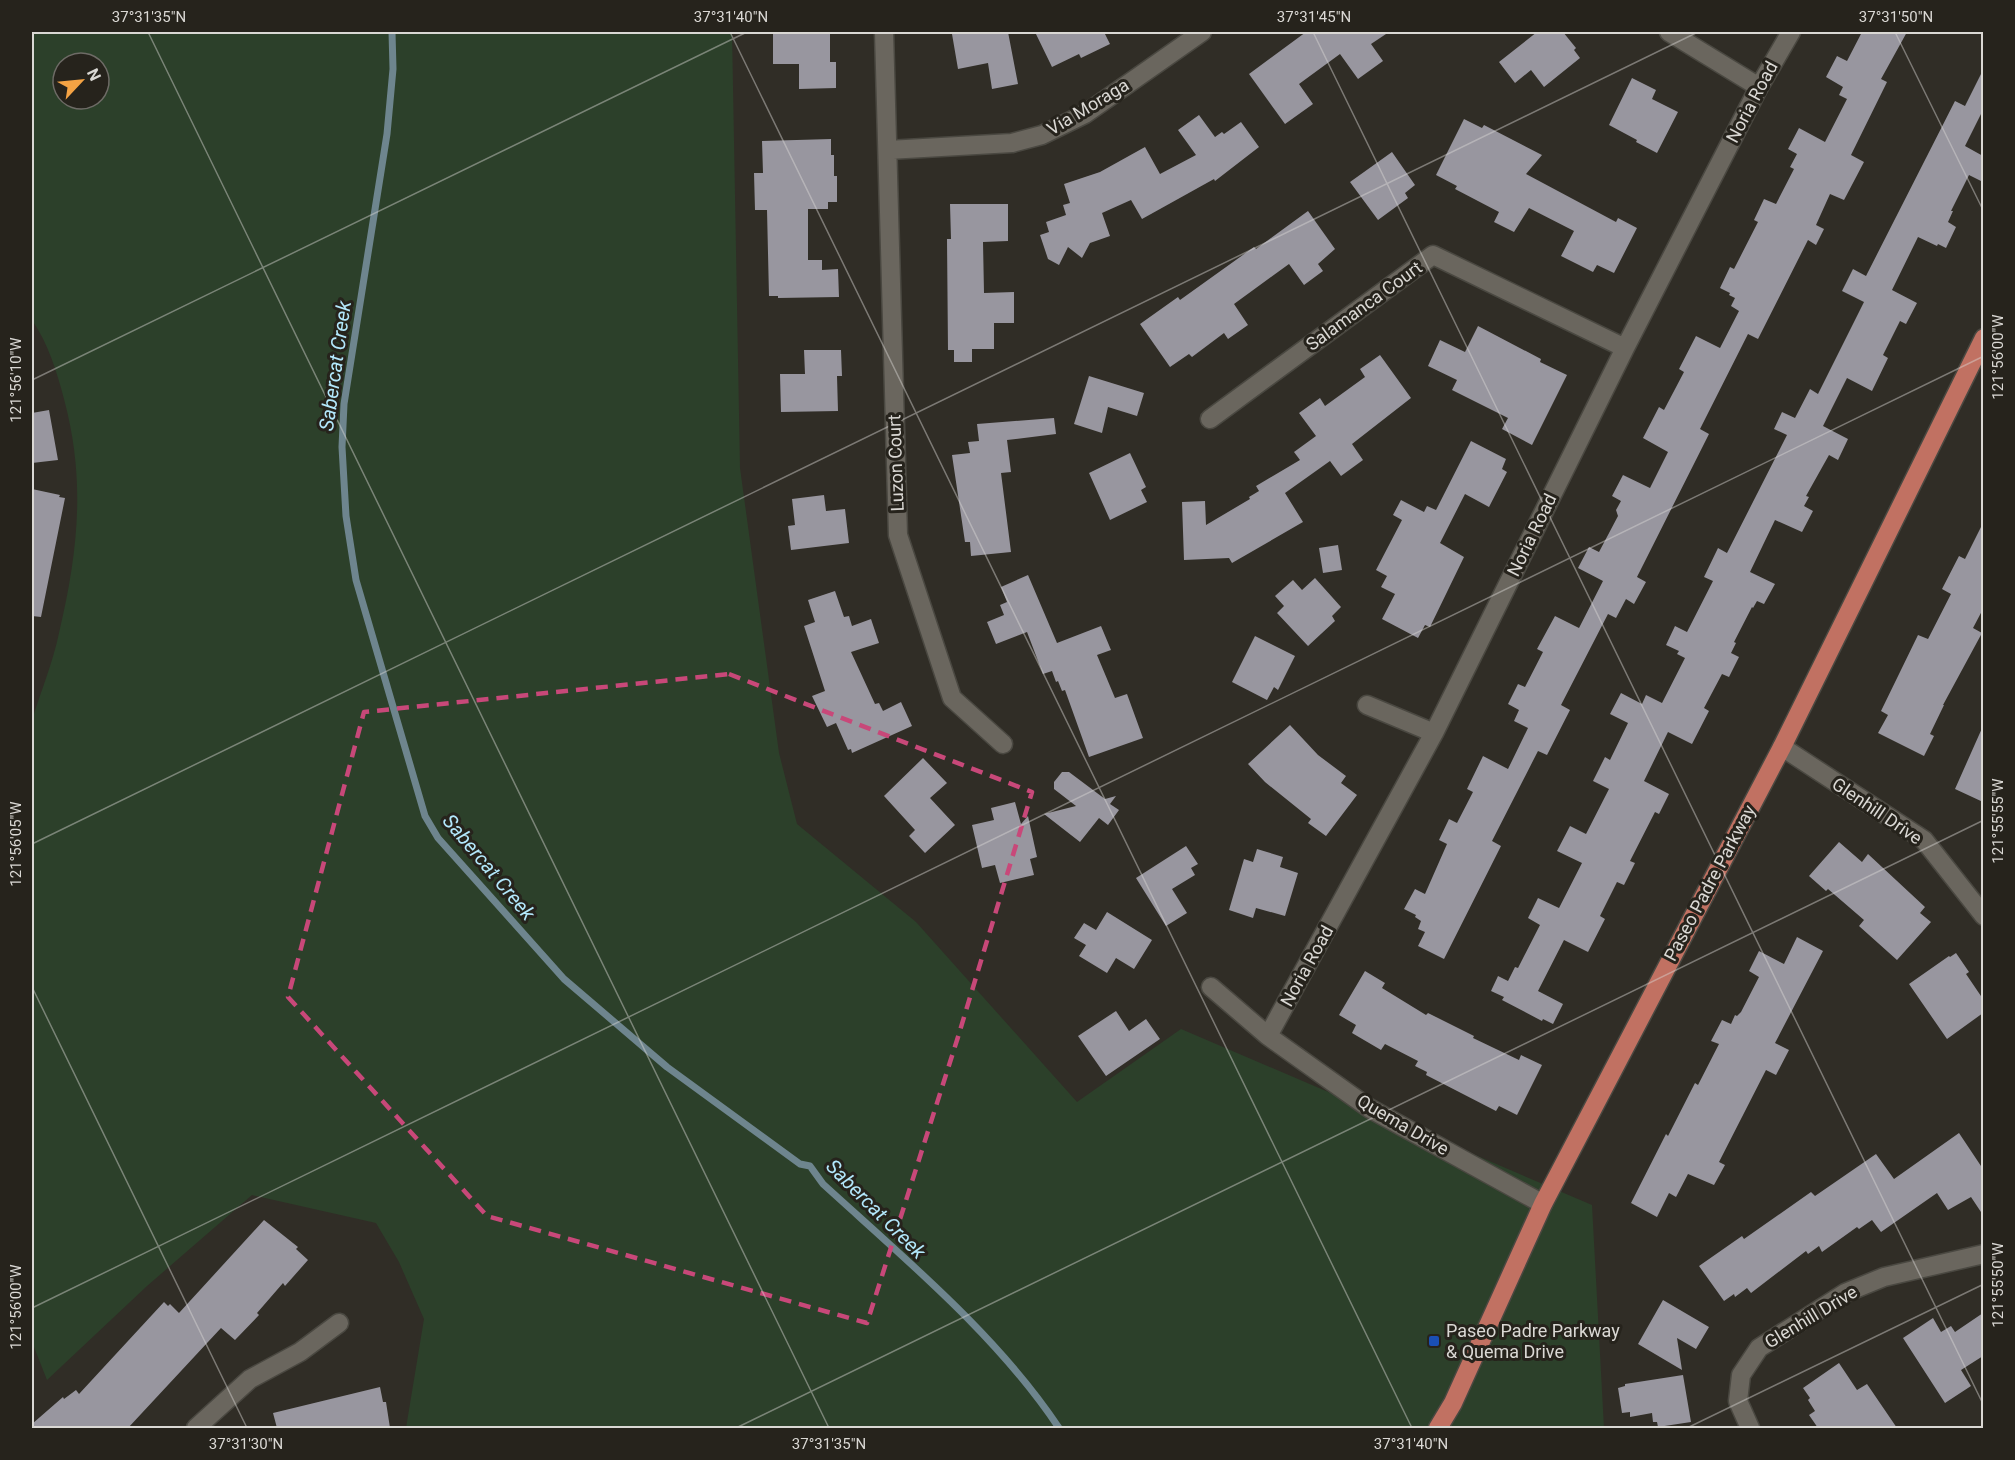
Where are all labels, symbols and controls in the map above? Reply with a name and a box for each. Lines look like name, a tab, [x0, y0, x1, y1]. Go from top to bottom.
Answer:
text: 37°31'35"N	[112, 8, 186, 26]
text: 37°31'40"N	[694, 8, 768, 26]
text: 37°31'45"N	[1277, 8, 1351, 26]
text: 37°31'50"N	[1859, 8, 1933, 26]
north arrow	[51, 51, 111, 111]
street label: Noria Road	[1721, 57, 1782, 146]
text: N	[83, 65, 105, 84]
street label: Via Moraga	[1043, 74, 1132, 139]
street label: Salamanca Court	[1302, 256, 1426, 355]
water label: Sabercat Creek	[314, 298, 356, 433]
text: 121°56'00"W	[1989, 314, 2007, 400]
text: 121°56'10"W	[7, 337, 25, 423]
street label: Luzon Court	[883, 414, 908, 512]
street label: Noria Road	[1503, 490, 1561, 579]
street label: Glenhill Drive	[1828, 773, 1926, 848]
text: 121°55'55"W	[1989, 778, 2007, 864]
text: 121°56'05"W	[7, 801, 25, 887]
street label: Paseo Padre Parkway	[1660, 801, 1760, 964]
water label: Sabercat Creek	[438, 809, 541, 926]
street label: Noria Road	[1276, 922, 1337, 1010]
street label: Quema Drive	[1354, 1090, 1453, 1159]
water label: Sabercat Creek	[821, 1154, 932, 1265]
text: 121°55'50"W	[1989, 1242, 2007, 1328]
text: 121°56'00"W	[7, 1264, 25, 1350]
street label: Glenhill Drive	[1761, 1281, 1861, 1352]
place label: Paseo Padre Parkway & Quema Drive	[1446, 1320, 1620, 1362]
marker: Paseo Padre Parkway & Quema Drive	[1427, 1334, 1441, 1348]
text: 37°31'30"N	[209, 1435, 283, 1453]
text: 37°31'35"N	[792, 1435, 866, 1453]
text: 37°31'40"N	[1374, 1435, 1448, 1453]

